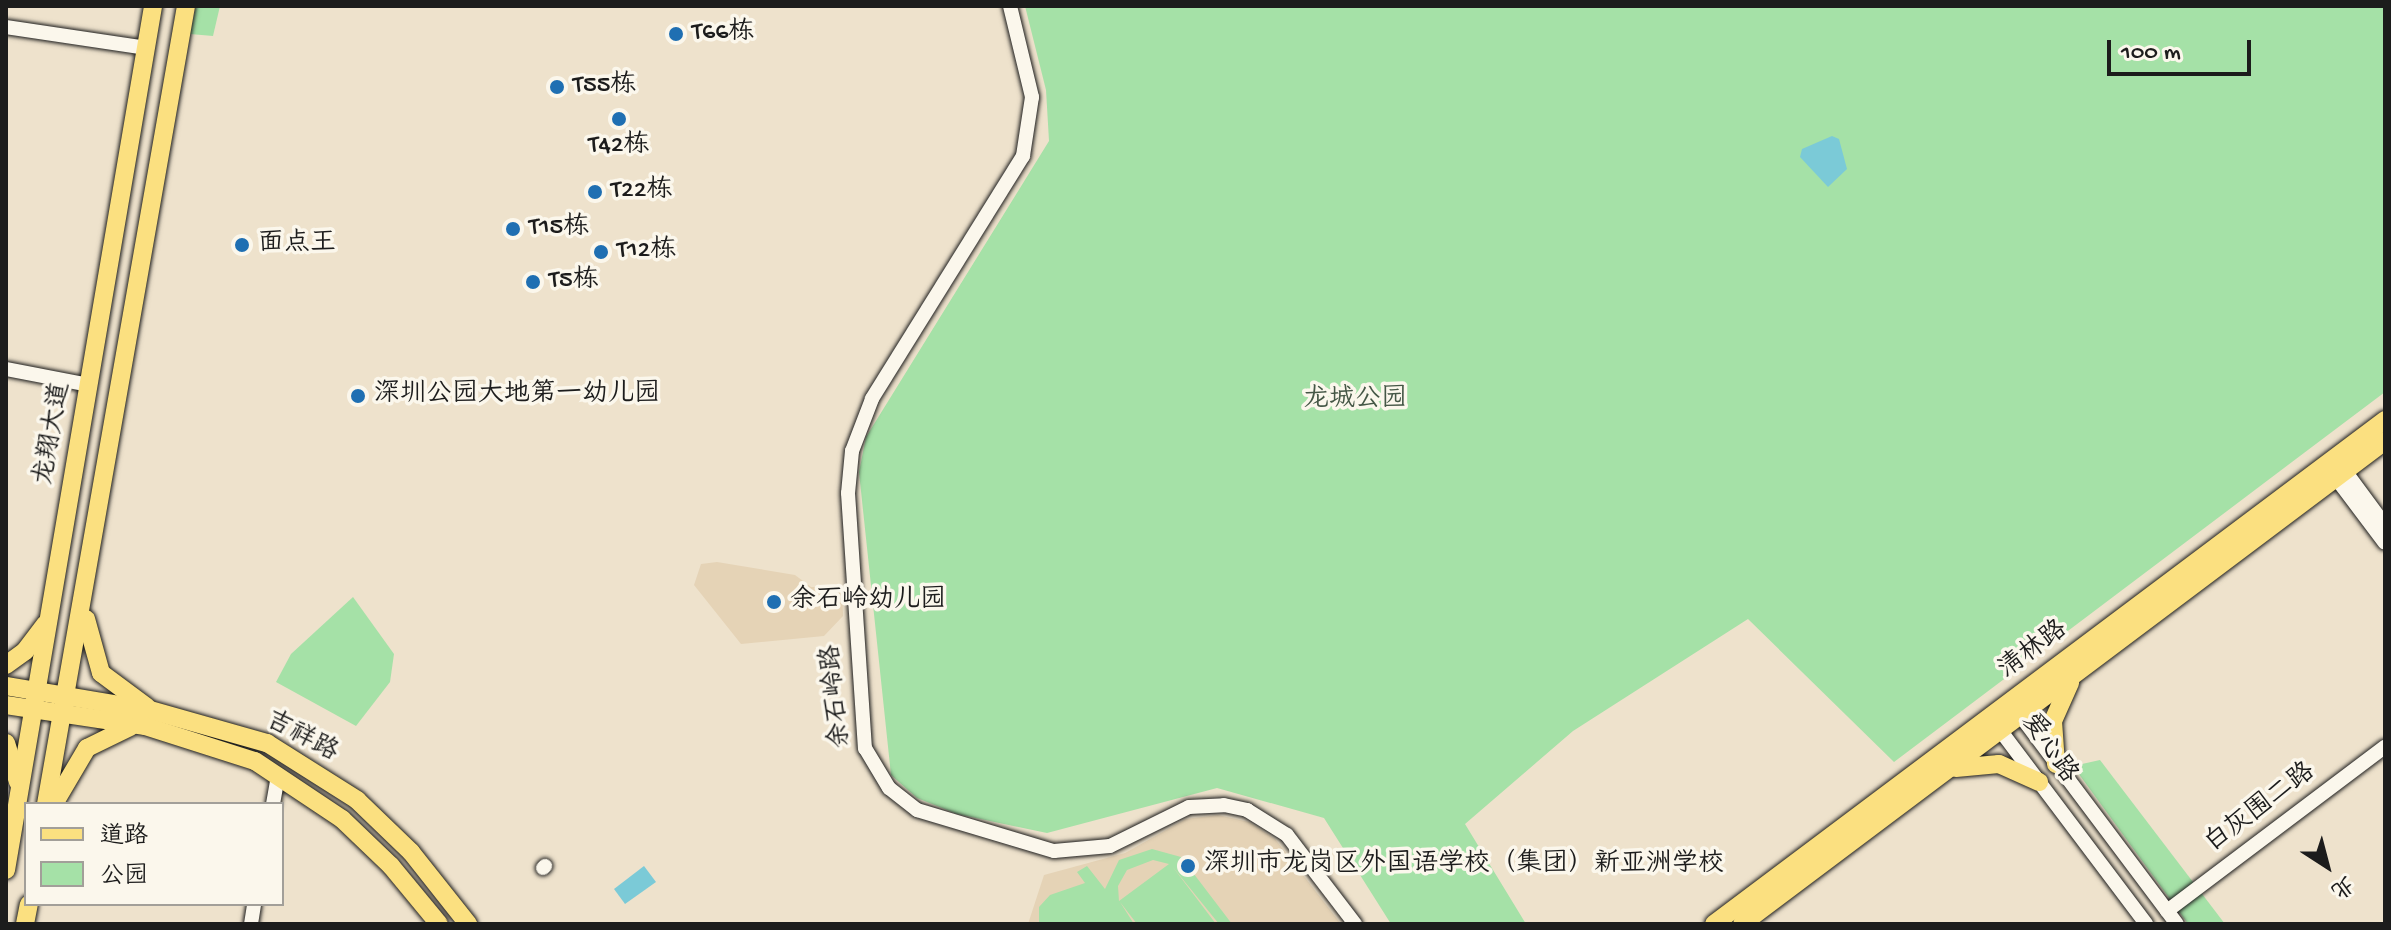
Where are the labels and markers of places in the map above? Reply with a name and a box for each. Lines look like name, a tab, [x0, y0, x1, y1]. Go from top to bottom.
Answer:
place label: T66栋	[692, 18, 754, 50]
marker: T66栋	[667, 25, 685, 43]
place label: T55栋	[573, 71, 636, 103]
marker: T55栋	[548, 78, 566, 96]
marker: T42栋	[610, 110, 628, 128]
place label: T42栋	[588, 131, 650, 163]
place label: T22栋	[611, 176, 672, 208]
marker: T22栋	[586, 183, 604, 201]
place label: T15栋	[529, 213, 589, 245]
marker: T15栋	[504, 220, 522, 238]
place label: 面点王	[258, 229, 336, 261]
marker: 面点王	[233, 236, 251, 254]
place label: T12栋	[617, 236, 676, 268]
marker: T12栋	[592, 243, 610, 261]
place label: T5栋	[549, 266, 599, 298]
marker: T5栋	[524, 273, 542, 291]
place label: 深圳公园大地第一幼儿园	[374, 380, 660, 412]
marker: 深圳公园大地第一幼儿园	[349, 387, 367, 405]
place label: 余石岭幼儿园	[790, 586, 946, 618]
marker: 余石岭幼儿园	[765, 593, 783, 611]
place label: 深圳市龙岗区外国语学校（集团）新亚洲学校	[1204, 850, 1724, 882]
marker: 深圳市龙岗区外国语学校（集团）新亚洲学校	[1179, 857, 1197, 875]

